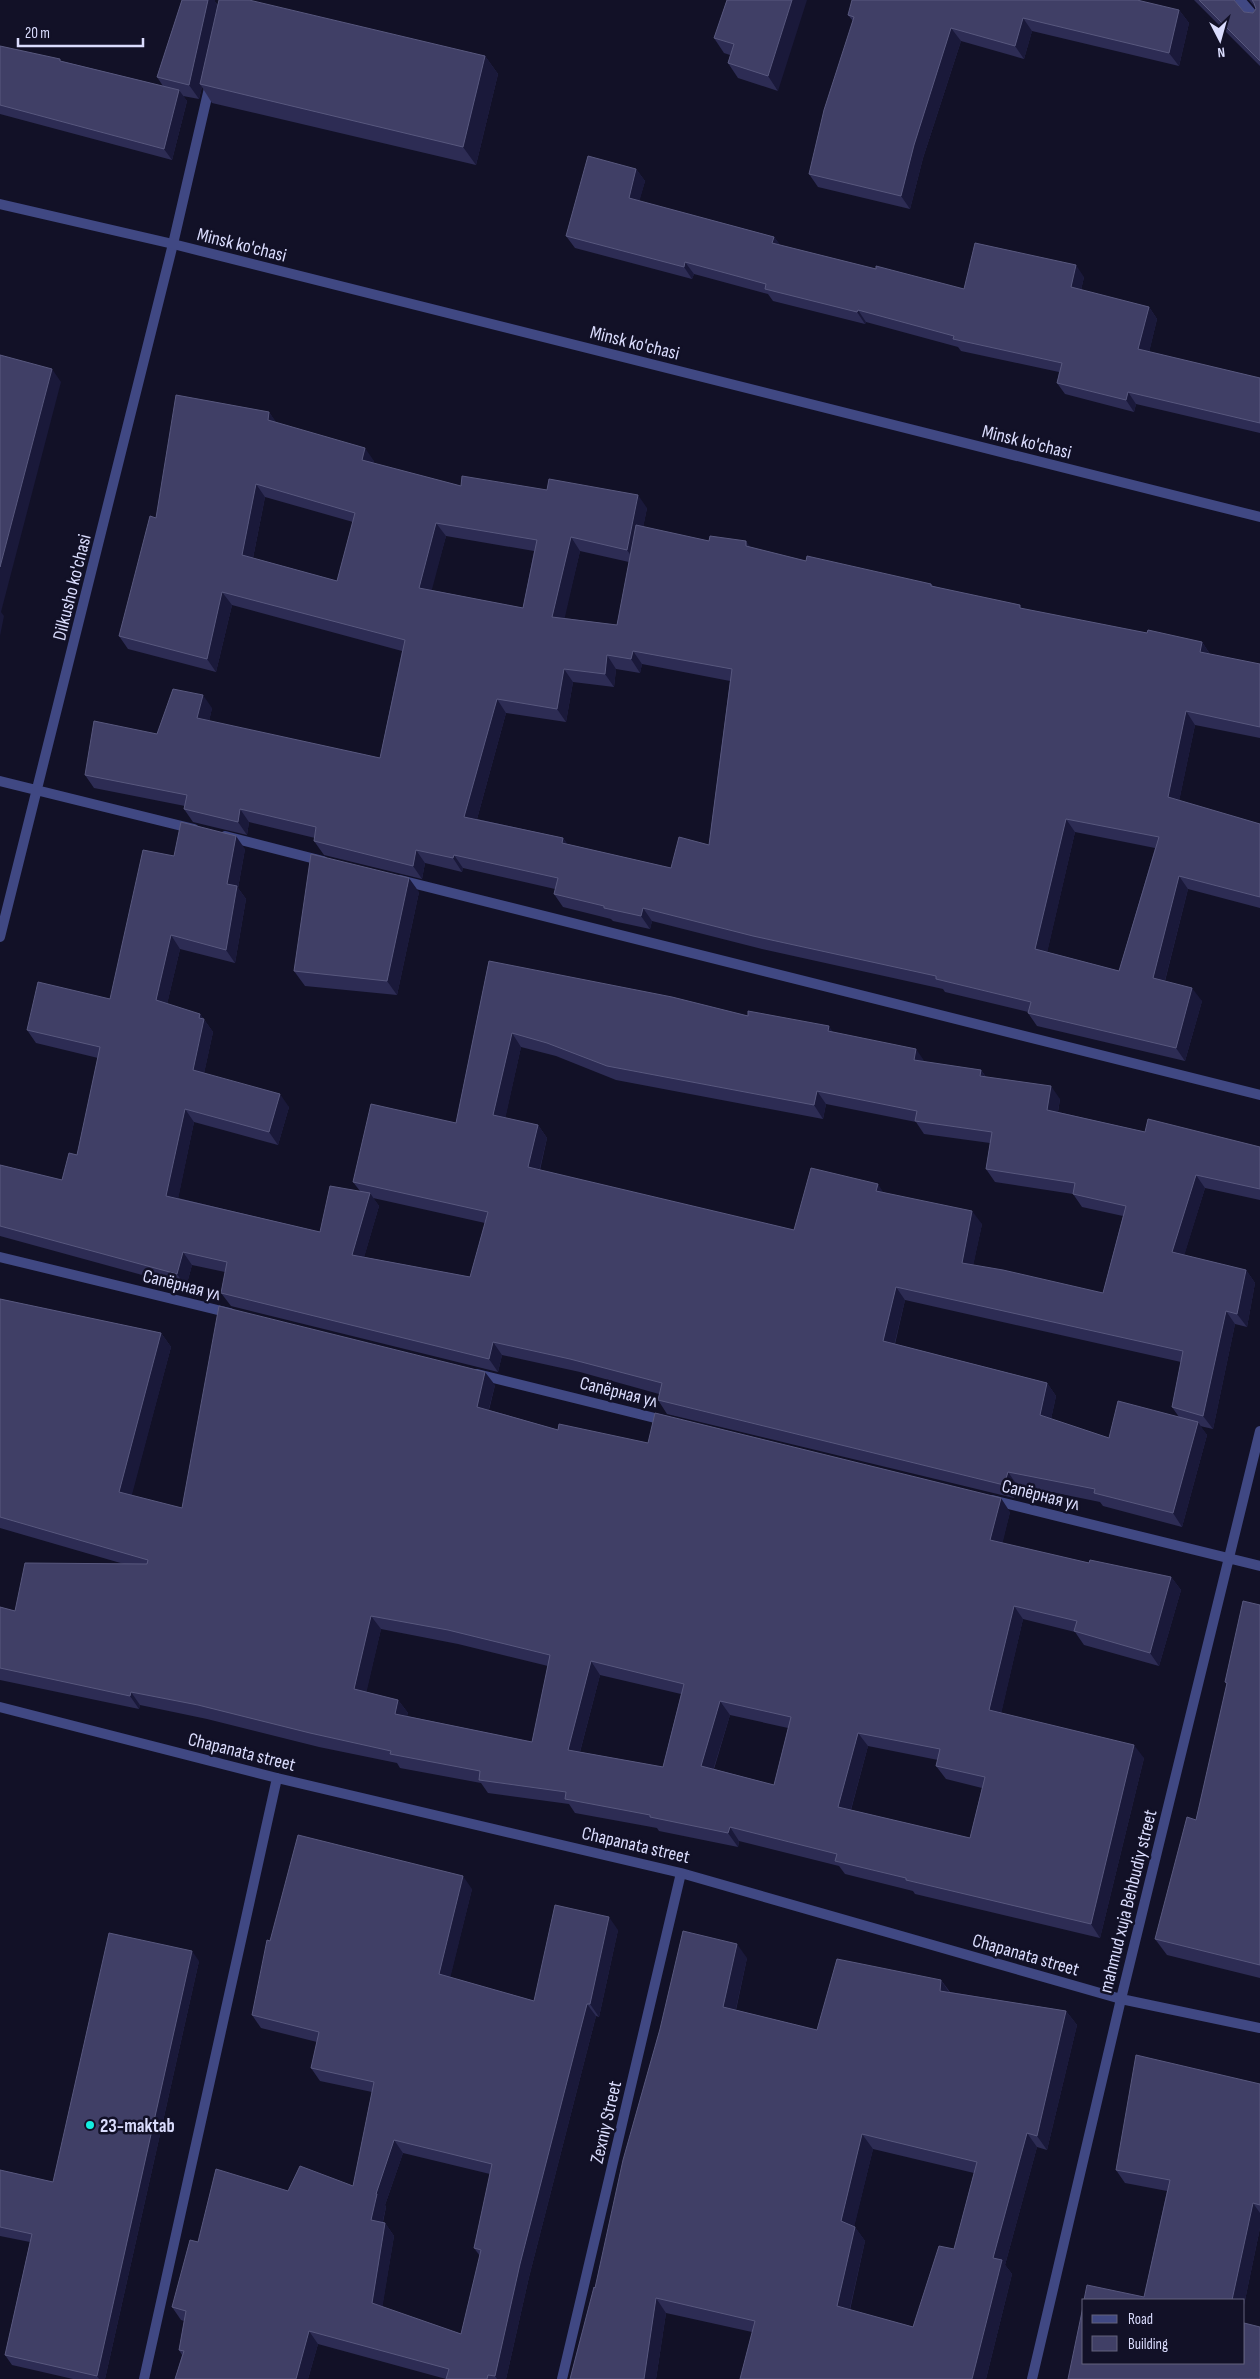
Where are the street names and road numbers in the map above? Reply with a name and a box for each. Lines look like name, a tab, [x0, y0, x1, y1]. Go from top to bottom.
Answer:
street label: Minsk ko'chasi	[195, 223, 289, 268]
street label: Minsk ko'chasi	[588, 321, 682, 366]
street label: Minsk ko'chasi	[980, 420, 1074, 465]
street label: Dilkusho ko'chasi	[48, 532, 97, 643]
street label: Сапёрная ул	[140, 1265, 223, 1306]
street label: Сапёрная ул	[577, 1372, 660, 1413]
street label: Сапёрная ул	[999, 1475, 1082, 1516]
street label: Chapanata street	[185, 1728, 298, 1777]
street label: mahmud xuja Behbudiy street	[1095, 1807, 1162, 1995]
street label: Chapanata street	[579, 1822, 692, 1869]
street label: Chapanata street	[970, 1929, 1082, 1982]
street label: Zexniy Street	[586, 2079, 627, 2166]

